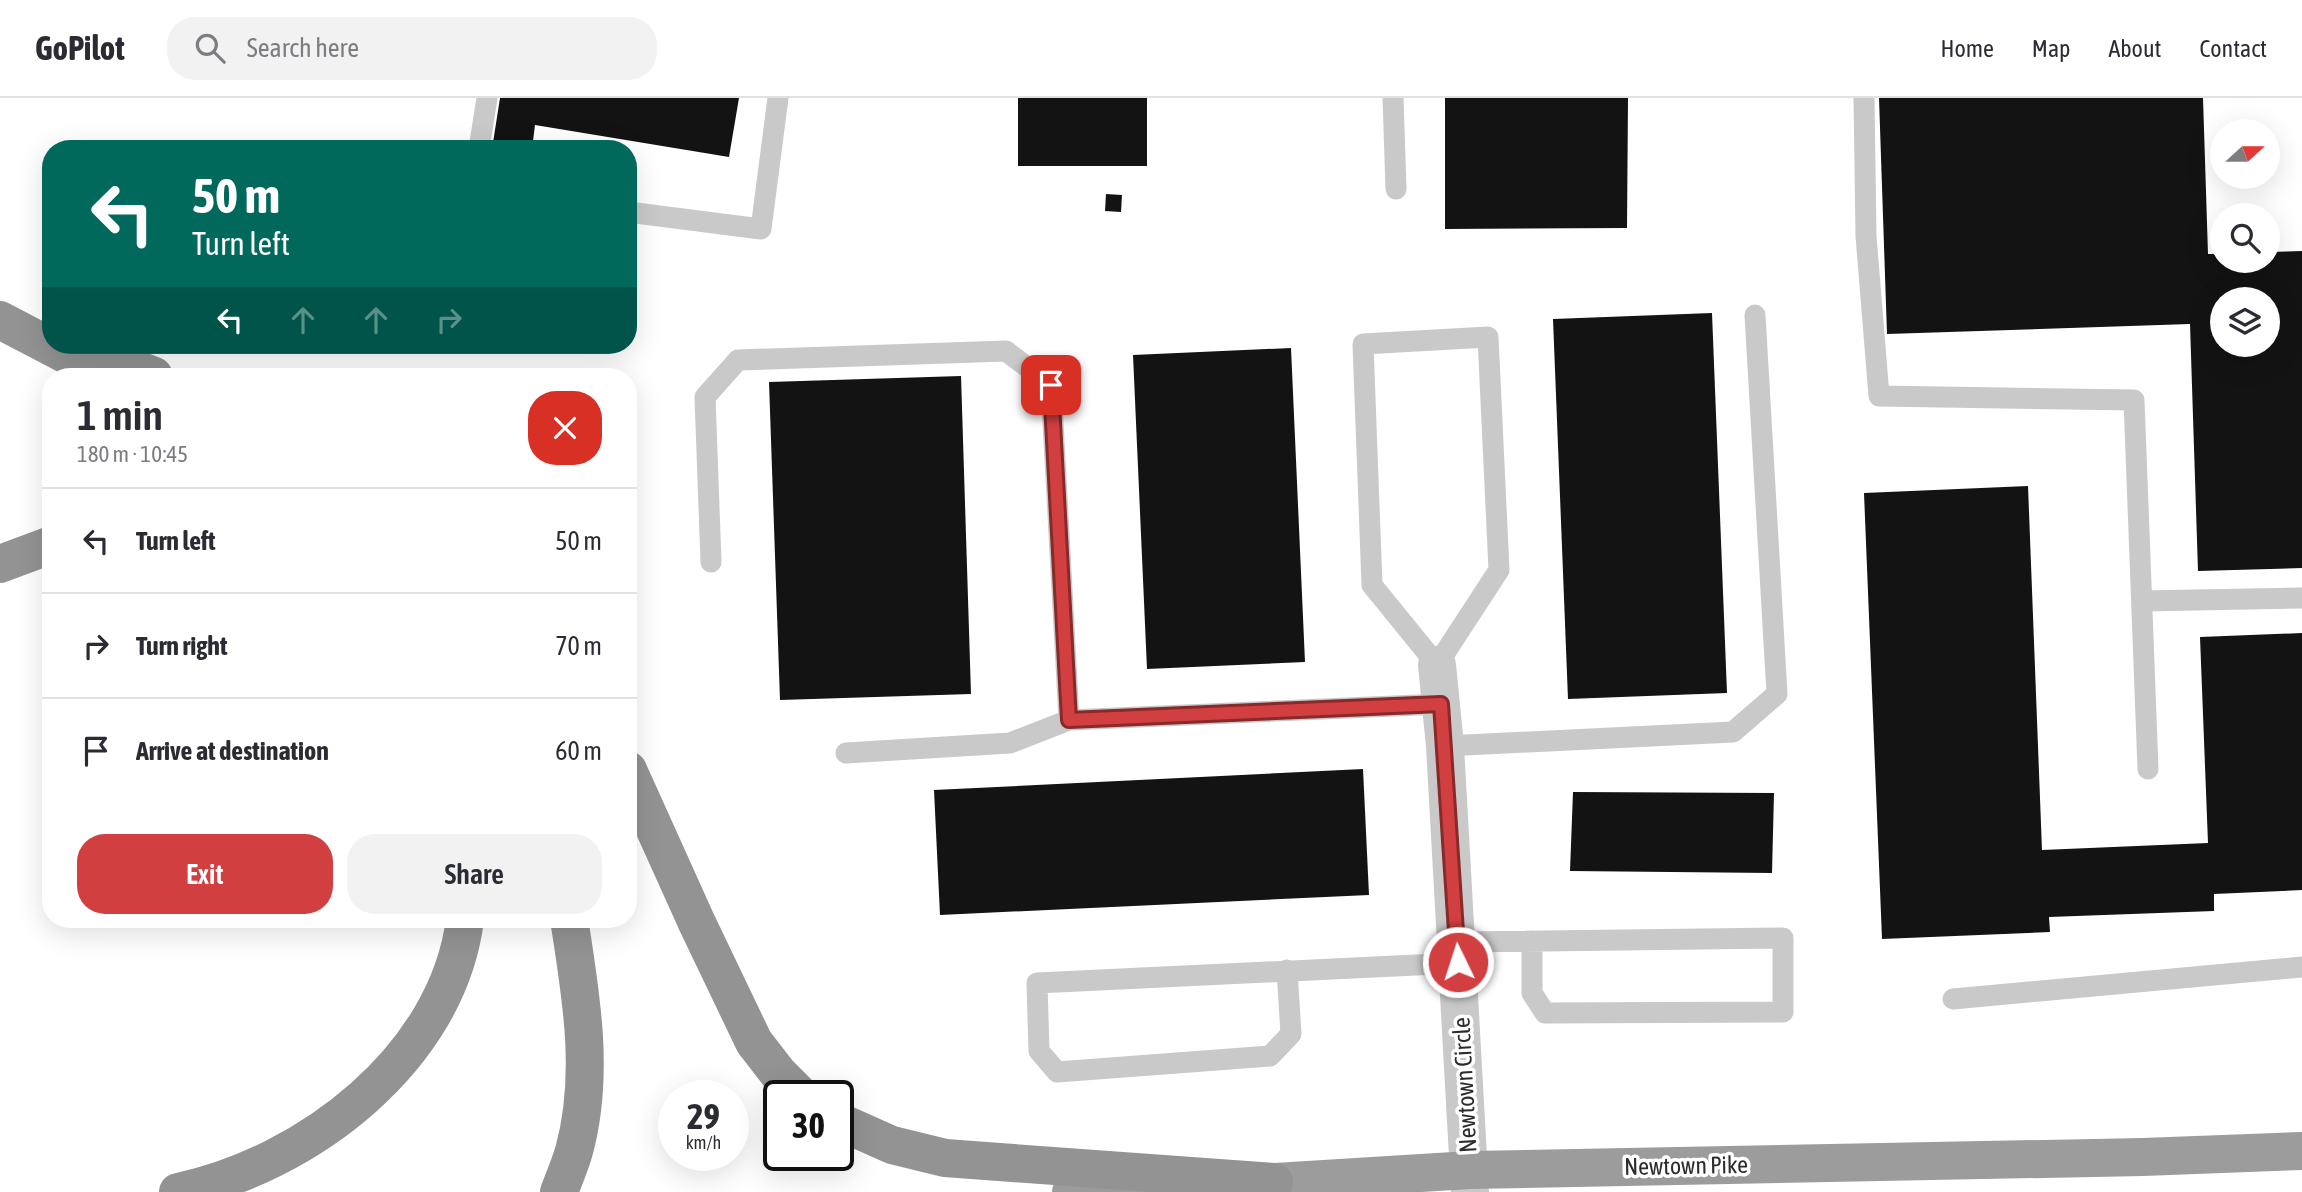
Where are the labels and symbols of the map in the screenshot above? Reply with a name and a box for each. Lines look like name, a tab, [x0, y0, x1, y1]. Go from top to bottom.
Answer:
north arrow	[2210, 119, 2280, 189]
pin	[1021, 355, 1081, 415]
position arrow	[1421, 925, 1495, 999]
street label: Newtown Circle	[1447, 1017, 1482, 1153]
speed limit sign: 30	[763, 1080, 854, 1171]
street label: Newtown Pike	[1624, 1151, 1748, 1180]

